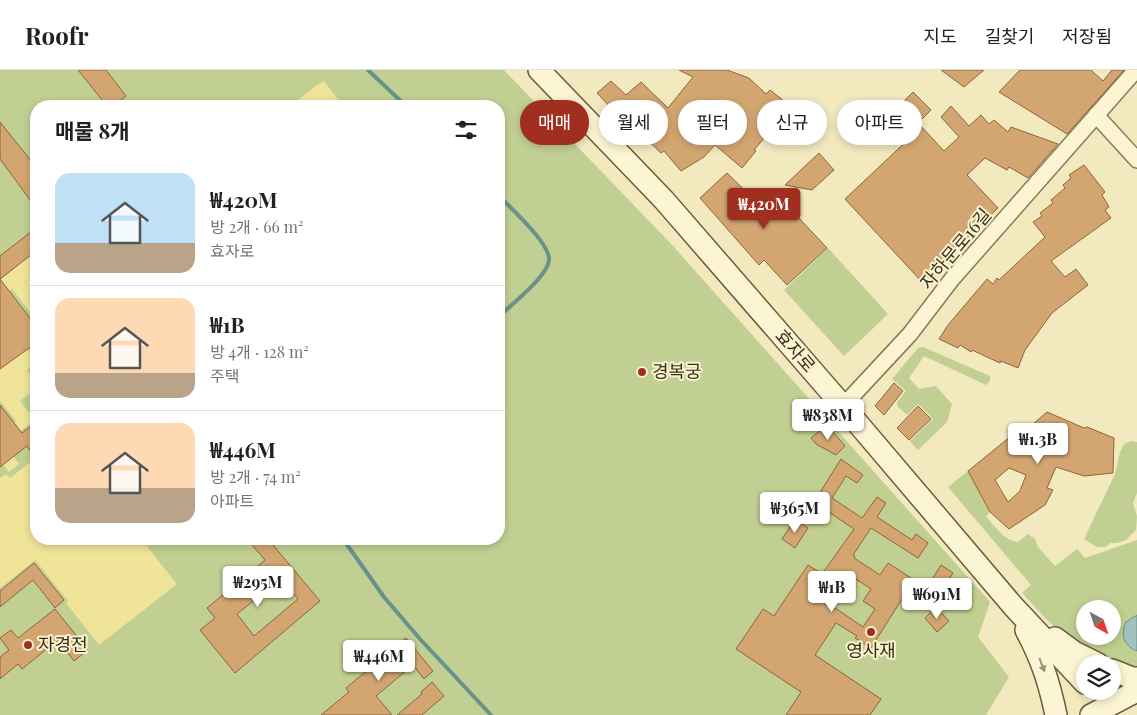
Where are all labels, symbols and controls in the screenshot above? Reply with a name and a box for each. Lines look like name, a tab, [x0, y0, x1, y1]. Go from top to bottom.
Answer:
text: Roofr	[25, 19, 88, 51]
text: 지도	[924, 24, 957, 48]
text: 길찾기	[985, 24, 1034, 48]
text: 저장됨	[1062, 24, 1112, 48]
chip: 매매	[520, 100, 589, 145]
chip: 월세	[599, 100, 668, 145]
chip: 필터	[678, 100, 747, 145]
chip: 신규	[757, 100, 827, 145]
chip: 아파트	[837, 100, 922, 145]
text: 매물 8개	[55, 116, 130, 144]
icon: filters	[452, 116, 480, 144]
text: ₩420M	[210, 185, 277, 213]
pin: ₩420M	[729, 188, 799, 230]
icon: home	[95, 193, 155, 253]
text: ₩420M	[738, 193, 790, 214]
street label: 자하문로16길	[914, 203, 996, 294]
text: 방 2개 · 66 m²	[210, 216, 303, 237]
text: 효자로	[210, 240, 254, 261]
text: ₩1B	[210, 310, 245, 338]
icon: home	[95, 318, 155, 378]
street label: 효자로	[770, 324, 821, 377]
text: 방 4개 · 128 m²	[210, 341, 309, 362]
place label: 경복궁	[652, 359, 702, 383]
text: 주택	[210, 365, 239, 386]
marker: 경복궁	[636, 366, 648, 378]
pin: ₩838M	[793, 398, 863, 441]
text: ₩838M	[803, 404, 853, 425]
pin: ₩1.3B	[1003, 422, 1073, 465]
text: ₩1.3B	[1019, 428, 1057, 449]
text: ₩446M	[210, 435, 276, 463]
icon: home	[95, 443, 155, 503]
text: 방 2개 · 74 m²	[210, 466, 301, 487]
text: 아파트	[210, 490, 254, 511]
pin: ₩365M	[760, 492, 830, 534]
text: ₩365M	[771, 497, 819, 518]
pin: ₩295M	[223, 566, 293, 608]
pin: ₩1B	[808, 570, 856, 613]
text: ₩295M	[234, 571, 282, 592]
text: ₩1B	[819, 576, 845, 597]
pin: ₩691M	[902, 578, 972, 620]
text: ₩691M	[913, 583, 961, 604]
north arrow	[1076, 600, 1121, 645]
map controls	[1076, 600, 1121, 700]
marker: 영사재	[865, 626, 877, 638]
place label: 자경전	[38, 632, 88, 656]
place label: 영사재	[846, 638, 896, 662]
marker: 자경전	[22, 639, 34, 651]
pin: ₩446M	[344, 640, 414, 682]
text: ₩446M	[354, 645, 404, 666]
button: layers	[1076, 655, 1121, 700]
one-way arrow	[1039, 658, 1047, 672]

